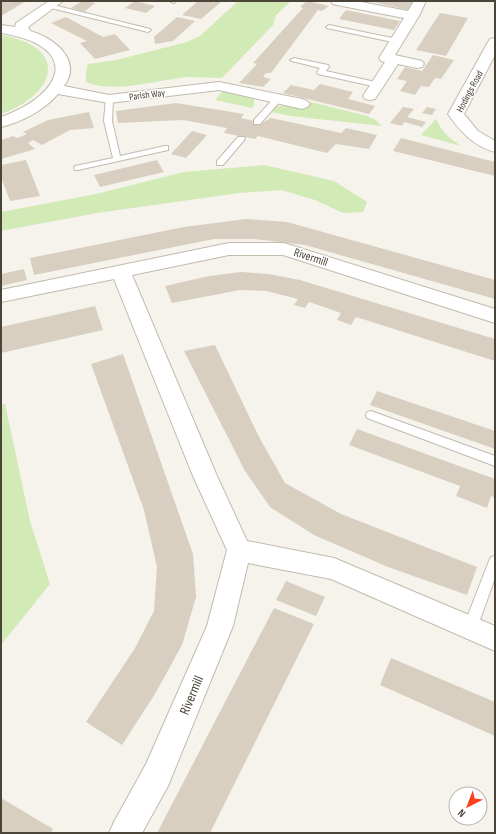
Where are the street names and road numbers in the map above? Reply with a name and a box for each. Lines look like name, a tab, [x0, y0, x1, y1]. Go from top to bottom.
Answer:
street label: Hodings Road	[454, 69, 486, 114]
street label: Parish Way	[129, 87, 166, 103]
street label: Rivermill	[292, 245, 330, 270]
street label: Rivermill	[176, 673, 207, 717]

